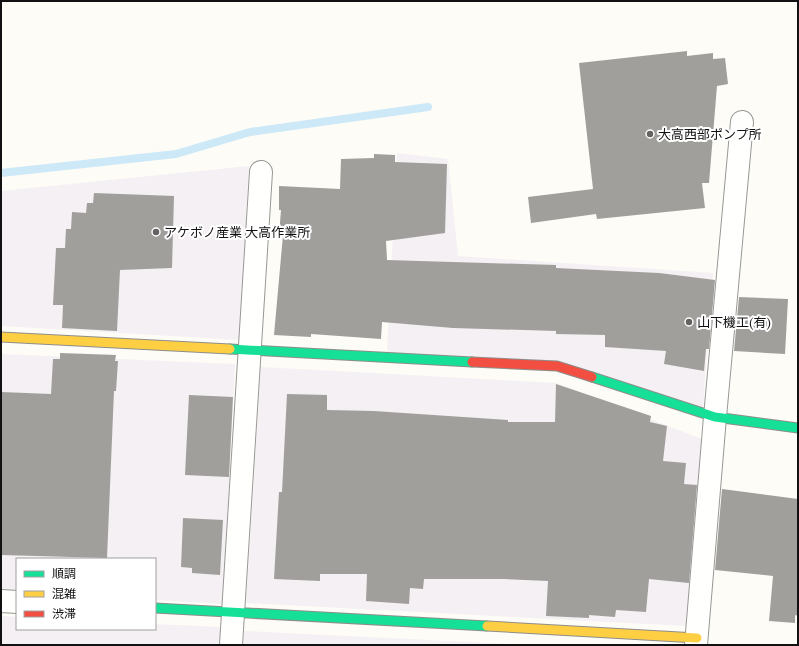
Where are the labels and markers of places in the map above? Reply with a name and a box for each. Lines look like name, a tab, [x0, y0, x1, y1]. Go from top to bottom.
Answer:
place label: 大高西部ポンプ所	[658, 125, 762, 143]
marker: 大高西部ポンプ所	[645, 129, 655, 139]
place label: アケボノ産業 大高作業所	[164, 223, 310, 241]
marker: アケボノ産業 大高作業所	[151, 227, 161, 237]
place label: 山下機工(有)	[697, 313, 771, 331]
marker: 山下機工(有)	[684, 317, 694, 327]

